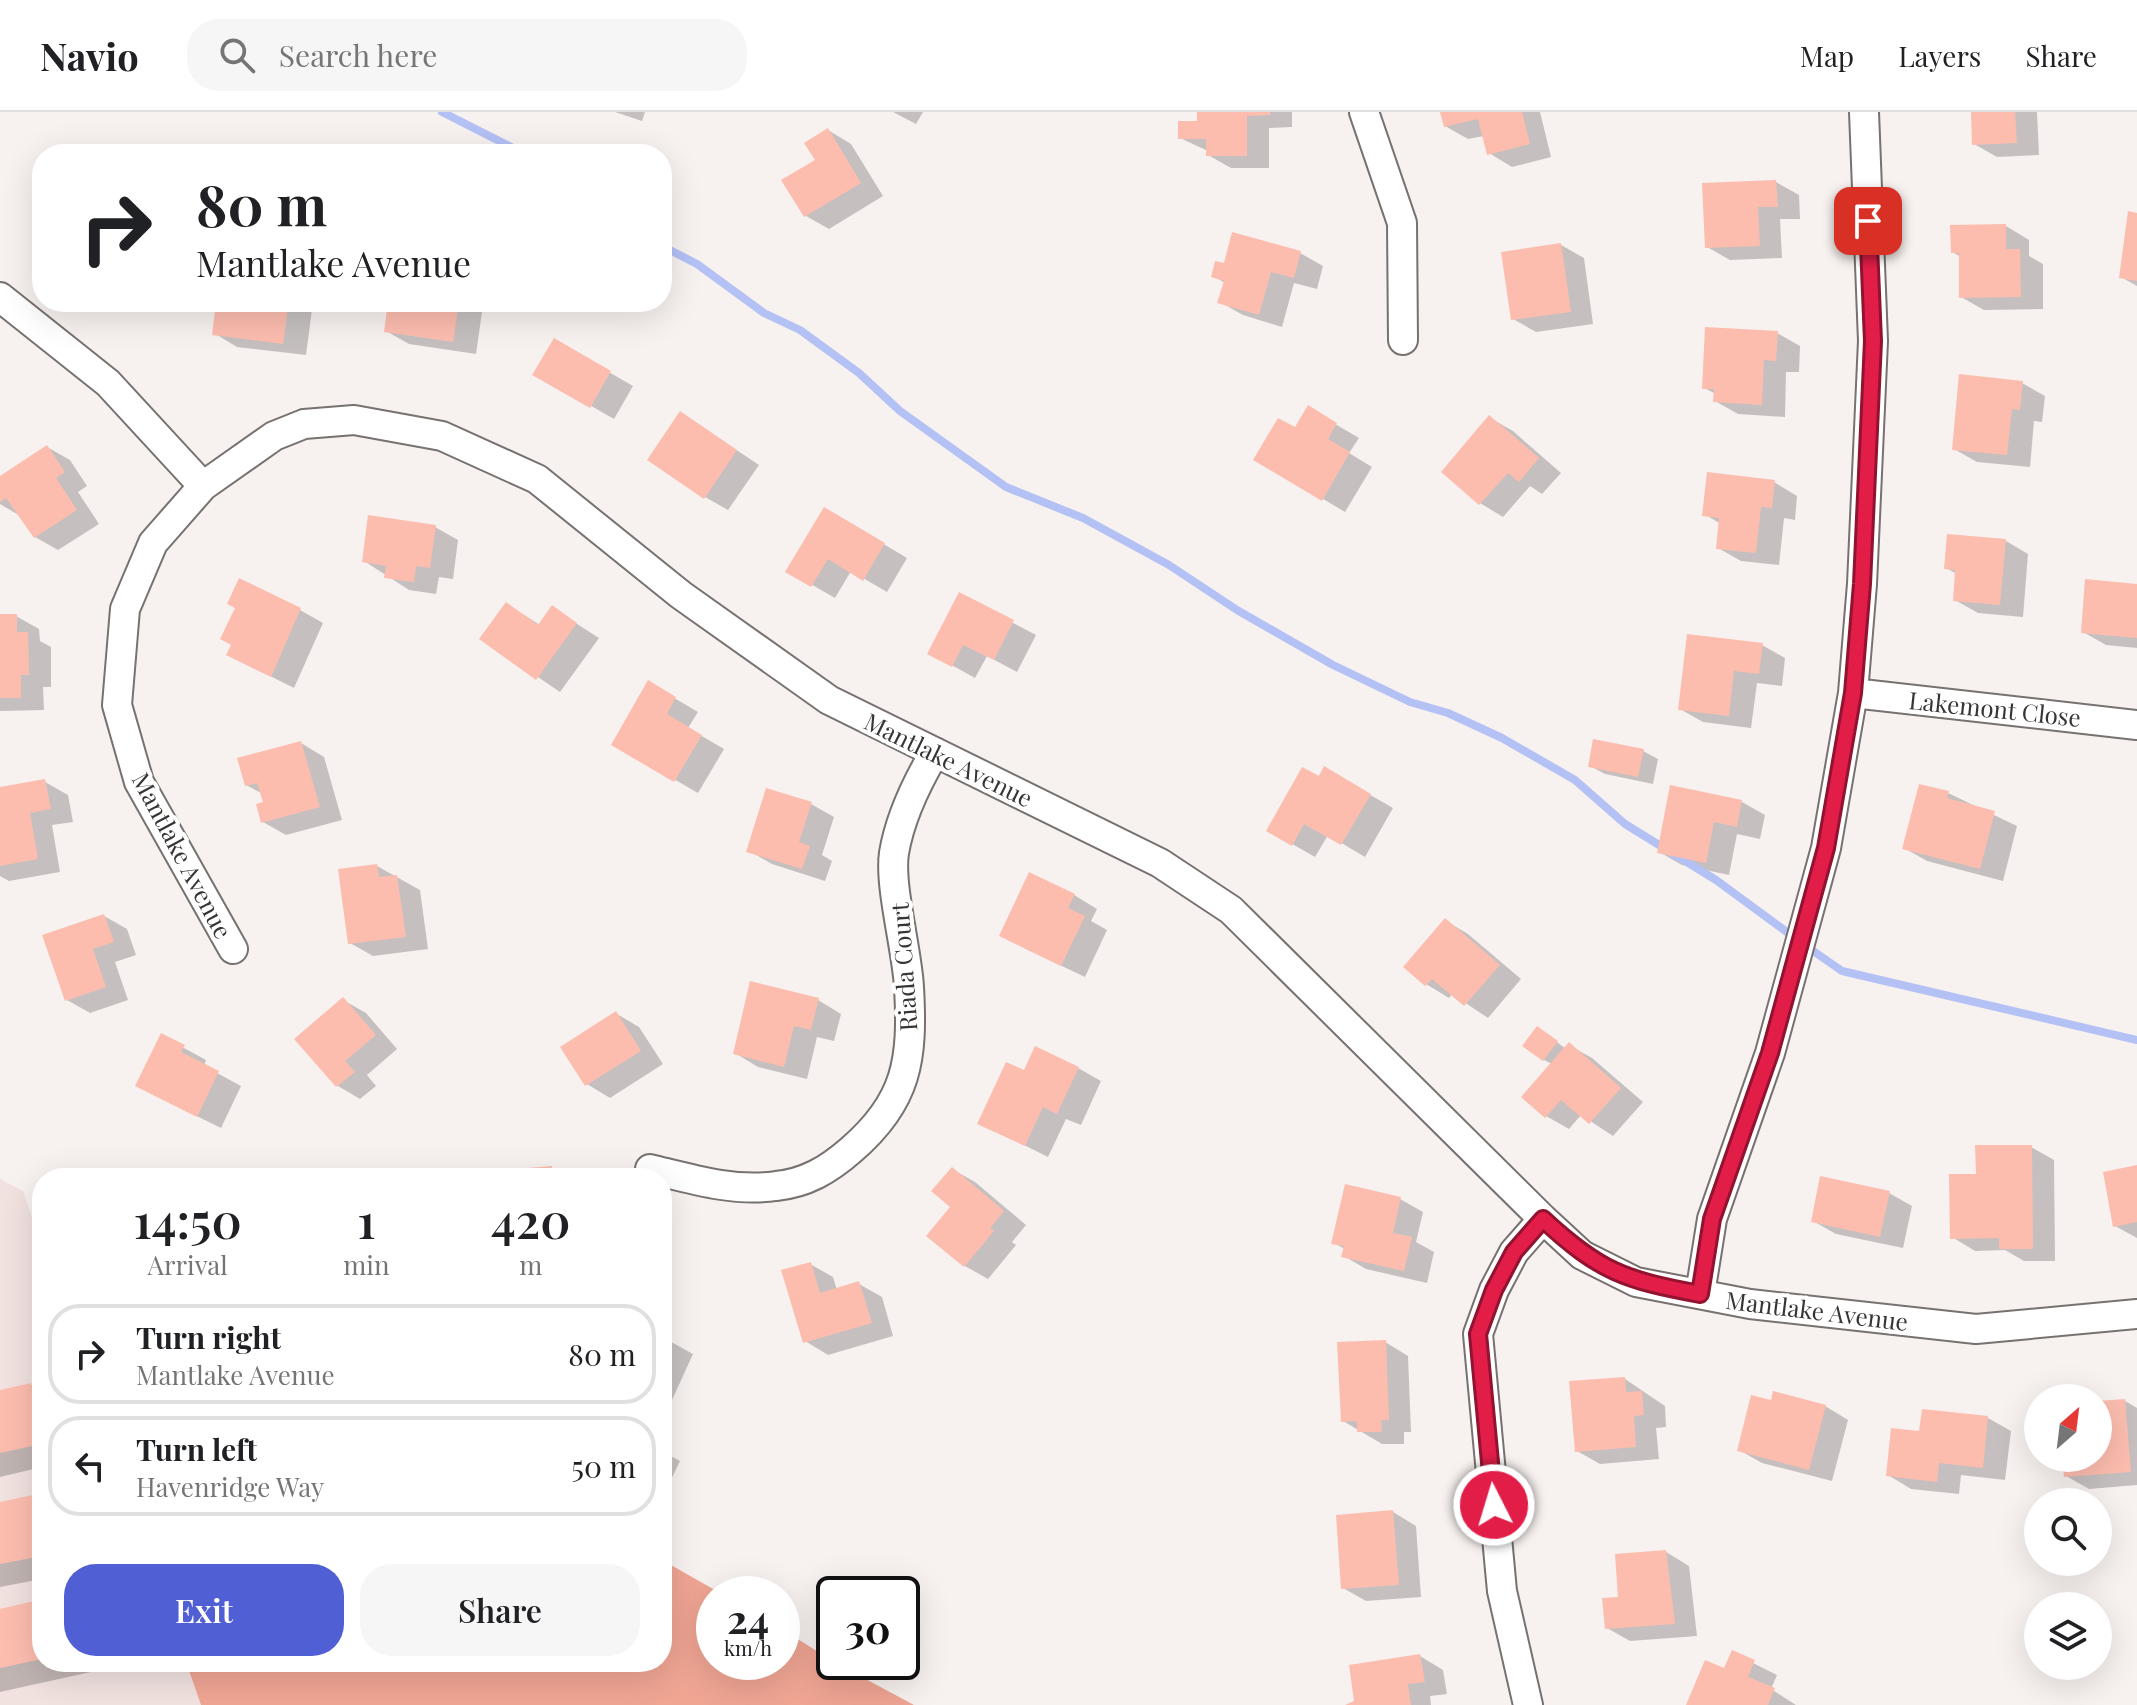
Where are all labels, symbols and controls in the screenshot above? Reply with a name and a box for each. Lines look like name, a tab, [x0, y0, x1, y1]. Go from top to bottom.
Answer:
search box	[187, 19, 747, 91]
text: Navio	[40, 30, 139, 81]
icon: search	[215, 33, 259, 77]
text: Search here	[279, 35, 437, 75]
text: Map	[1800, 37, 1854, 74]
text: Layers	[1898, 37, 1981, 74]
text: Share	[2025, 37, 2097, 74]
text: 80 m	[196, 166, 327, 241]
icon: right	[64, 176, 168, 280]
pin	[1834, 187, 1902, 255]
icon: arrive	[1846, 199, 1890, 243]
text: Mantlake Avenue	[196, 238, 471, 286]
street label: Lakemont Close	[1907, 683, 2083, 733]
street label: Mantlake Avenue	[860, 704, 1038, 814]
street label: Mantlake Avenue	[126, 767, 240, 943]
street label: Riada Court	[883, 901, 923, 1032]
text: 14:50	[134, 1187, 242, 1251]
text: 1	[357, 1187, 375, 1251]
text: 420	[491, 1187, 570, 1251]
text: Arrival	[148, 1247, 228, 1282]
text: min	[343, 1247, 389, 1282]
text: m	[519, 1247, 542, 1282]
street label: Mantlake Avenue	[1724, 1283, 1910, 1337]
text: Turn right	[136, 1317, 281, 1357]
icon: right	[68, 1332, 112, 1376]
text: 80 m	[568, 1334, 636, 1374]
text: Mantlake Avenue	[136, 1357, 335, 1392]
north arrow	[2024, 1384, 2112, 1472]
map controls	[2024, 1384, 2112, 1680]
text: Turn left	[136, 1429, 257, 1469]
icon: left	[68, 1444, 112, 1488]
text: 50 m	[571, 1446, 636, 1486]
position arrow	[1452, 1463, 1536, 1547]
text: Havenridge Way	[136, 1469, 324, 1504]
button: search	[2024, 1488, 2112, 1576]
button: Exit	[64, 1564, 344, 1656]
button: Share	[360, 1564, 640, 1656]
speed limit sign: 30	[816, 1576, 920, 1680]
text: 24	[727, 1591, 769, 1644]
button: layers	[2024, 1592, 2112, 1680]
text: km/h	[724, 1634, 772, 1661]

